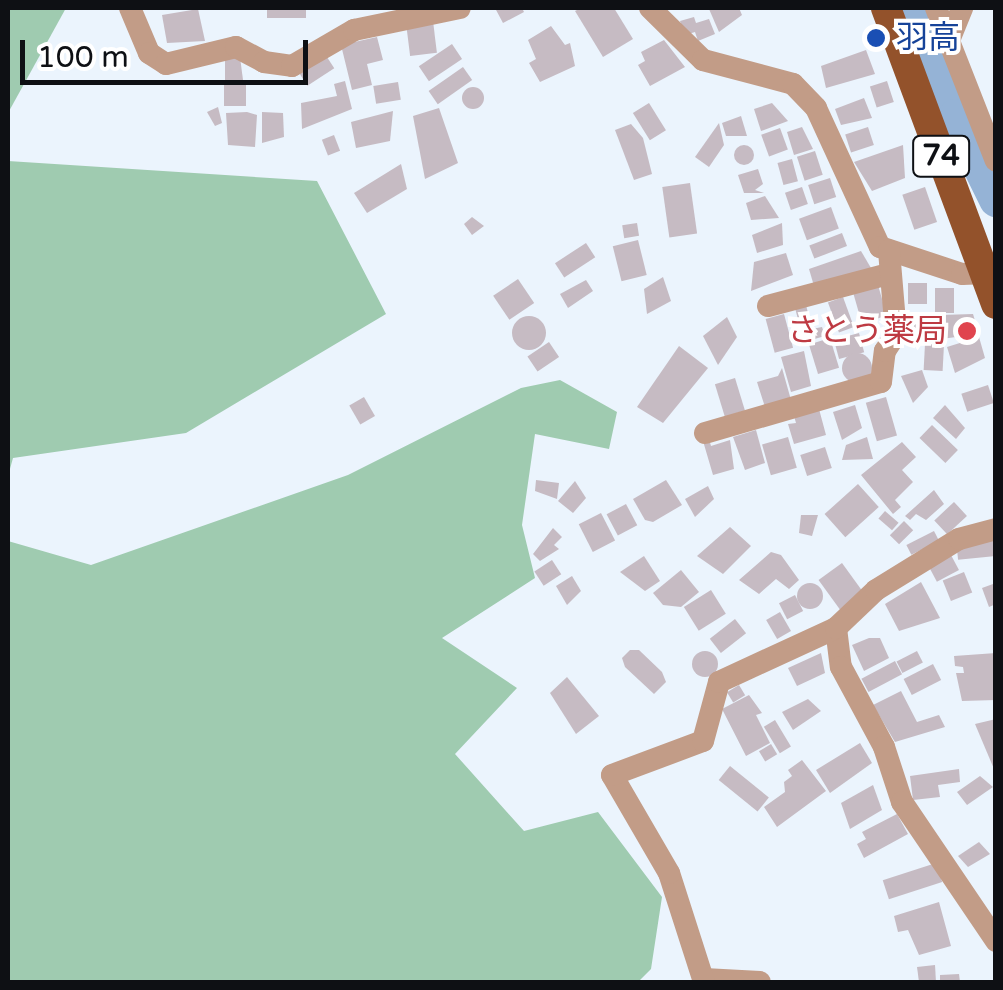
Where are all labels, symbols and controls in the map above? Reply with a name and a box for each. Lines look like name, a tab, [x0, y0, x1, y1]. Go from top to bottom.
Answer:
place label: 羽高	[896, 19, 960, 57]
scale bar	[25, 20, 312, 82]
marker: 羽高	[865, 27, 887, 49]
text: 100 m	[37, 39, 129, 76]
road number: 74	[911, 131, 971, 181]
place label: さとう薬局	[787, 312, 947, 350]
marker: さとう薬局	[956, 320, 978, 342]

